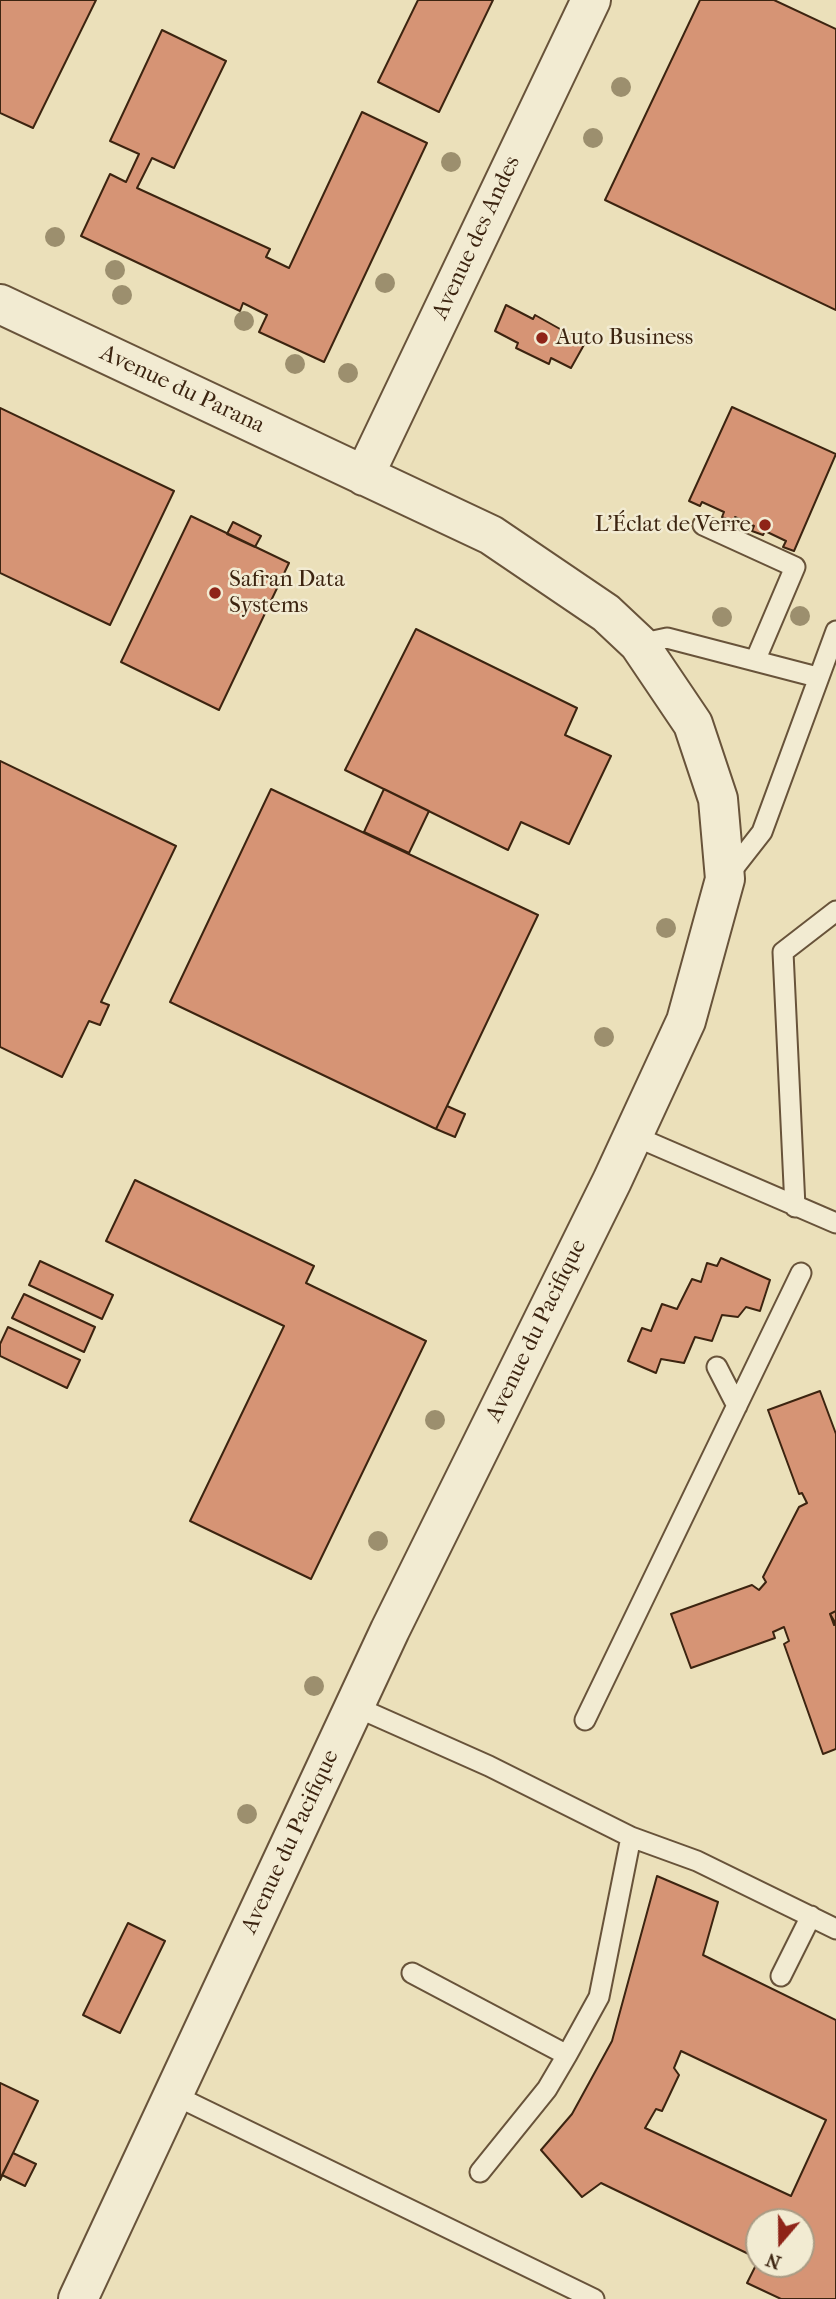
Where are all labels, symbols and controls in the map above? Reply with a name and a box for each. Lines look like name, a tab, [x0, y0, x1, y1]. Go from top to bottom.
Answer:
street label: Avenue des Andes	[427, 152, 527, 324]
place label: Auto Business	[556, 324, 693, 352]
marker: Auto Business	[534, 330, 550, 346]
street label: Avenue du Parana	[95, 340, 269, 440]
place label: L'Éclat de Verre	[595, 511, 751, 539]
marker: L'Éclat de Verre	[757, 517, 773, 533]
place label: Safran Data Systems	[229, 566, 345, 620]
marker: Safran Data Systems	[207, 585, 223, 601]
street label: Avenue du Pacifique	[481, 1235, 593, 1427]
street label: Avenue du Pacifique	[236, 1746, 346, 1938]
north arrow	[745, 2208, 815, 2278]
text: N	[763, 2248, 784, 2274]

